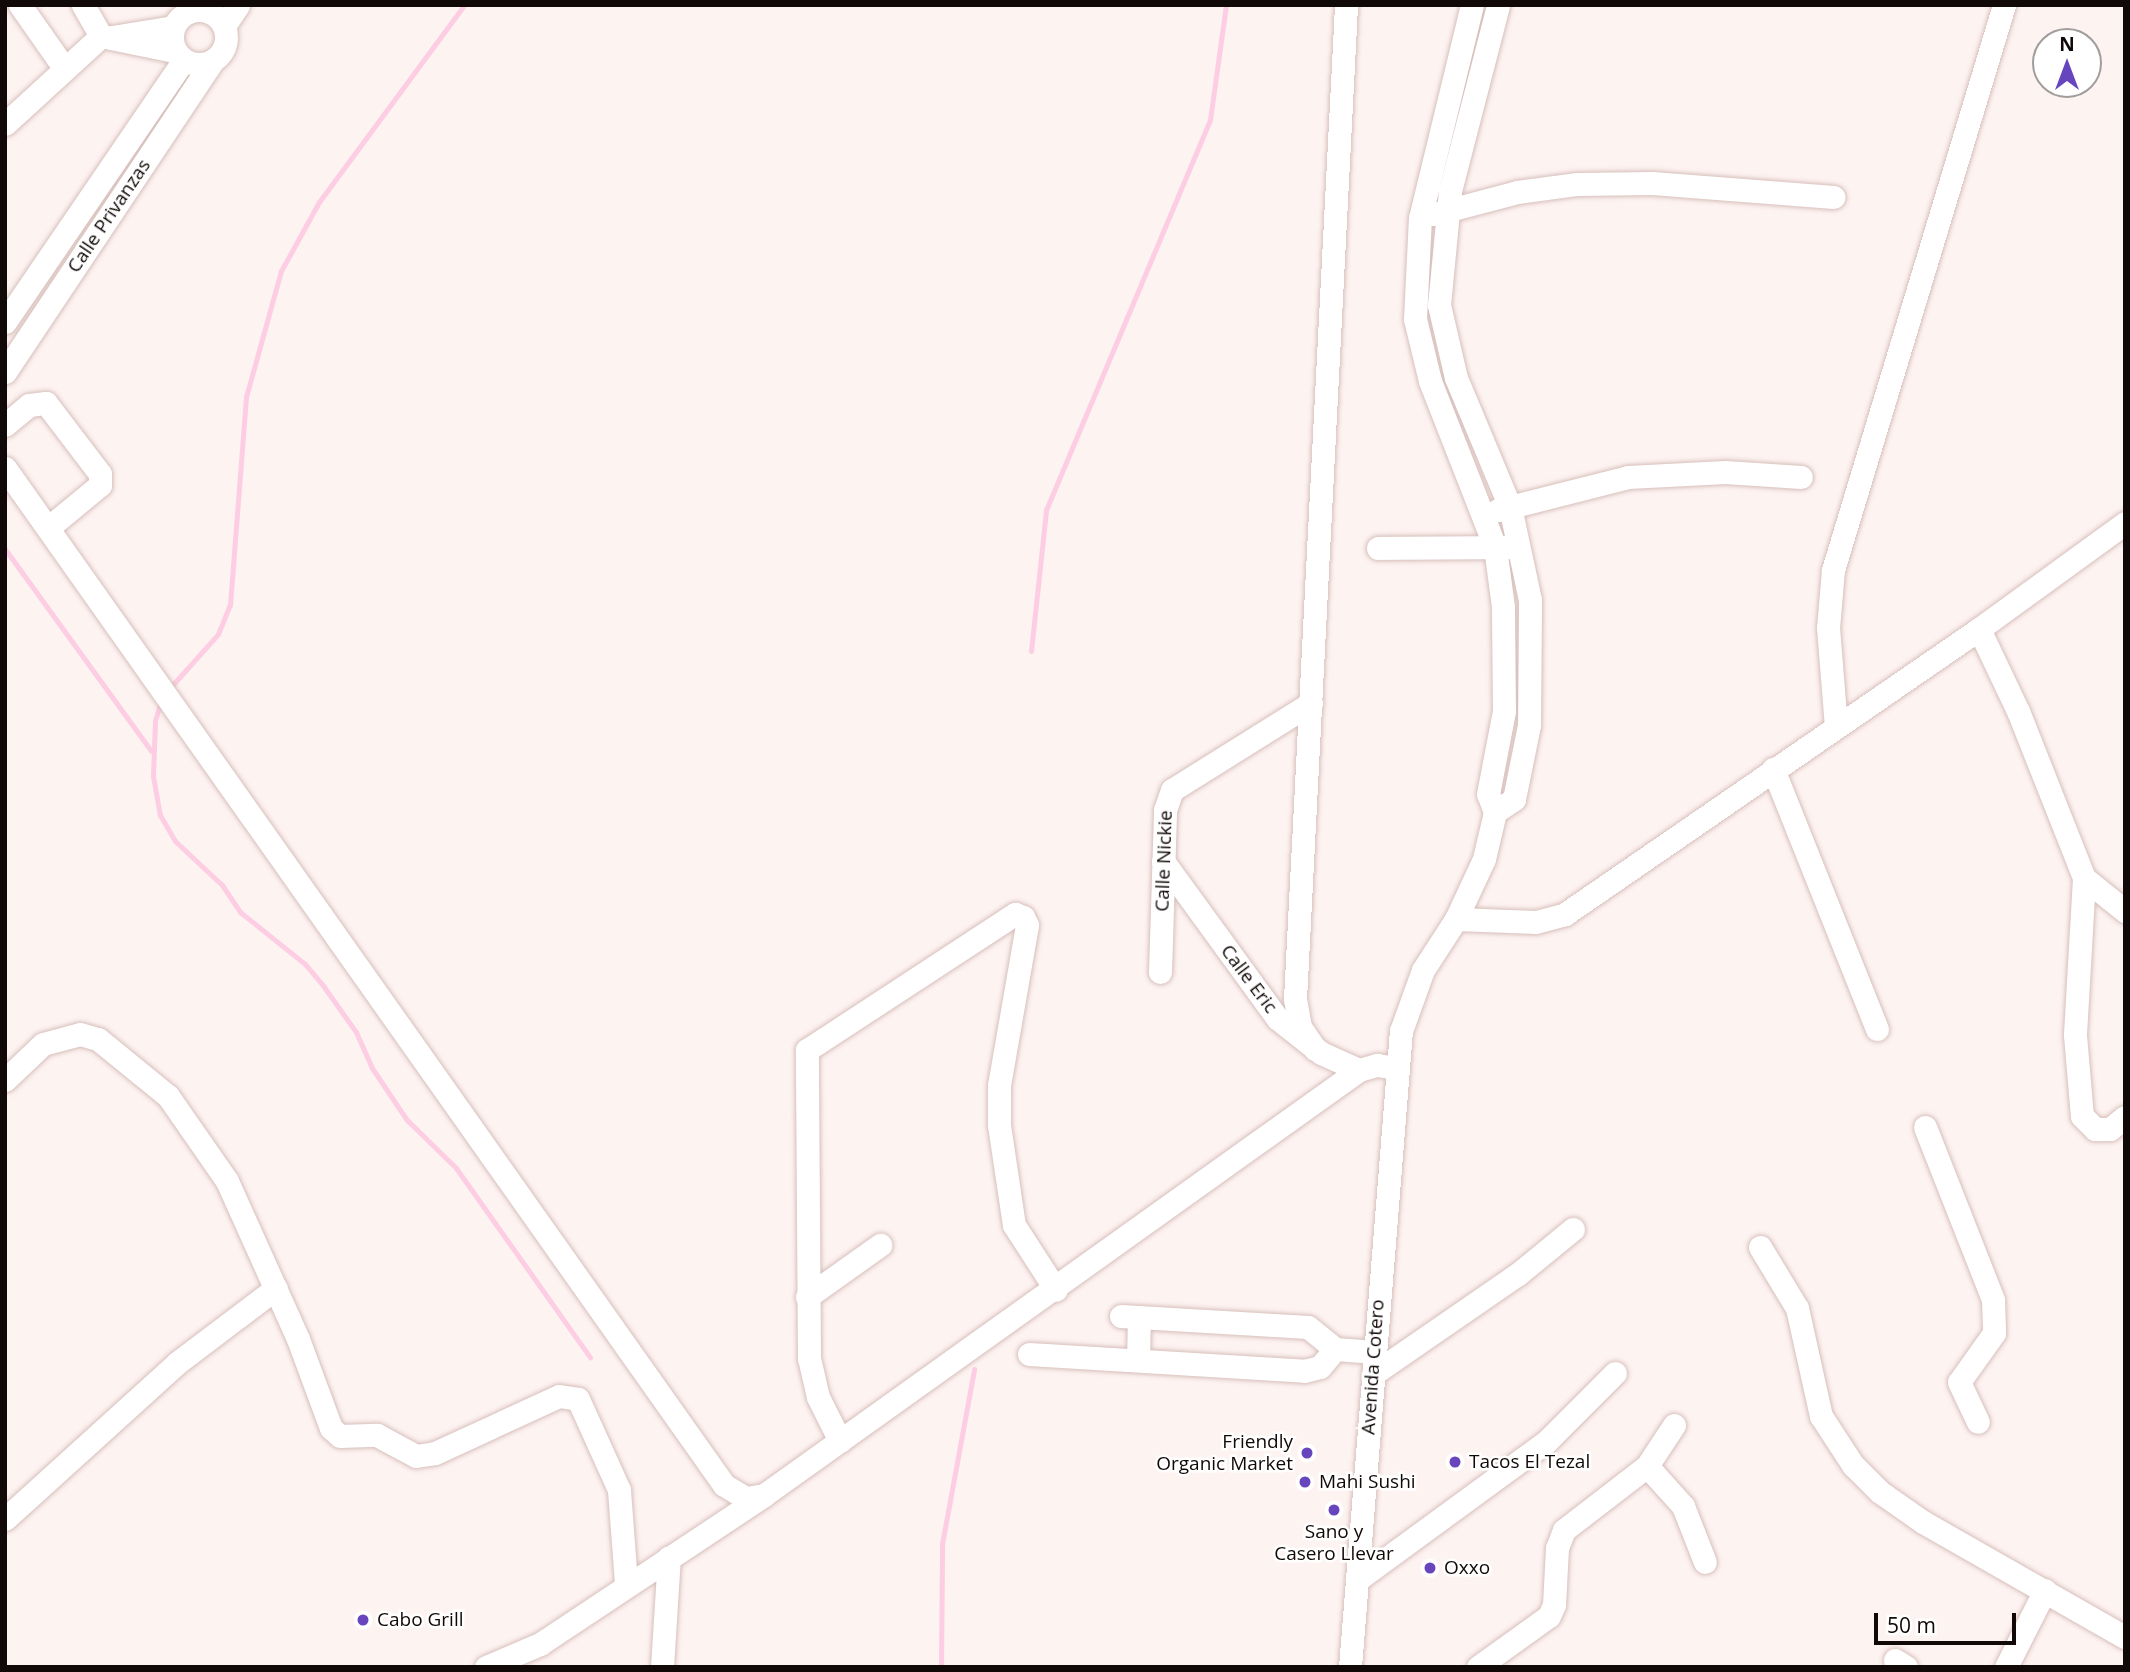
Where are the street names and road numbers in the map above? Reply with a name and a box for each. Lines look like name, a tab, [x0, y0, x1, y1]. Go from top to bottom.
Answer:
street label: Calle Privanzas	[63, 155, 155, 277]
street label: Calle Nickie	[1151, 810, 1177, 912]
street label: Calle Eric	[1216, 940, 1282, 1018]
street label: Avenida Cotero	[1357, 1298, 1389, 1436]

